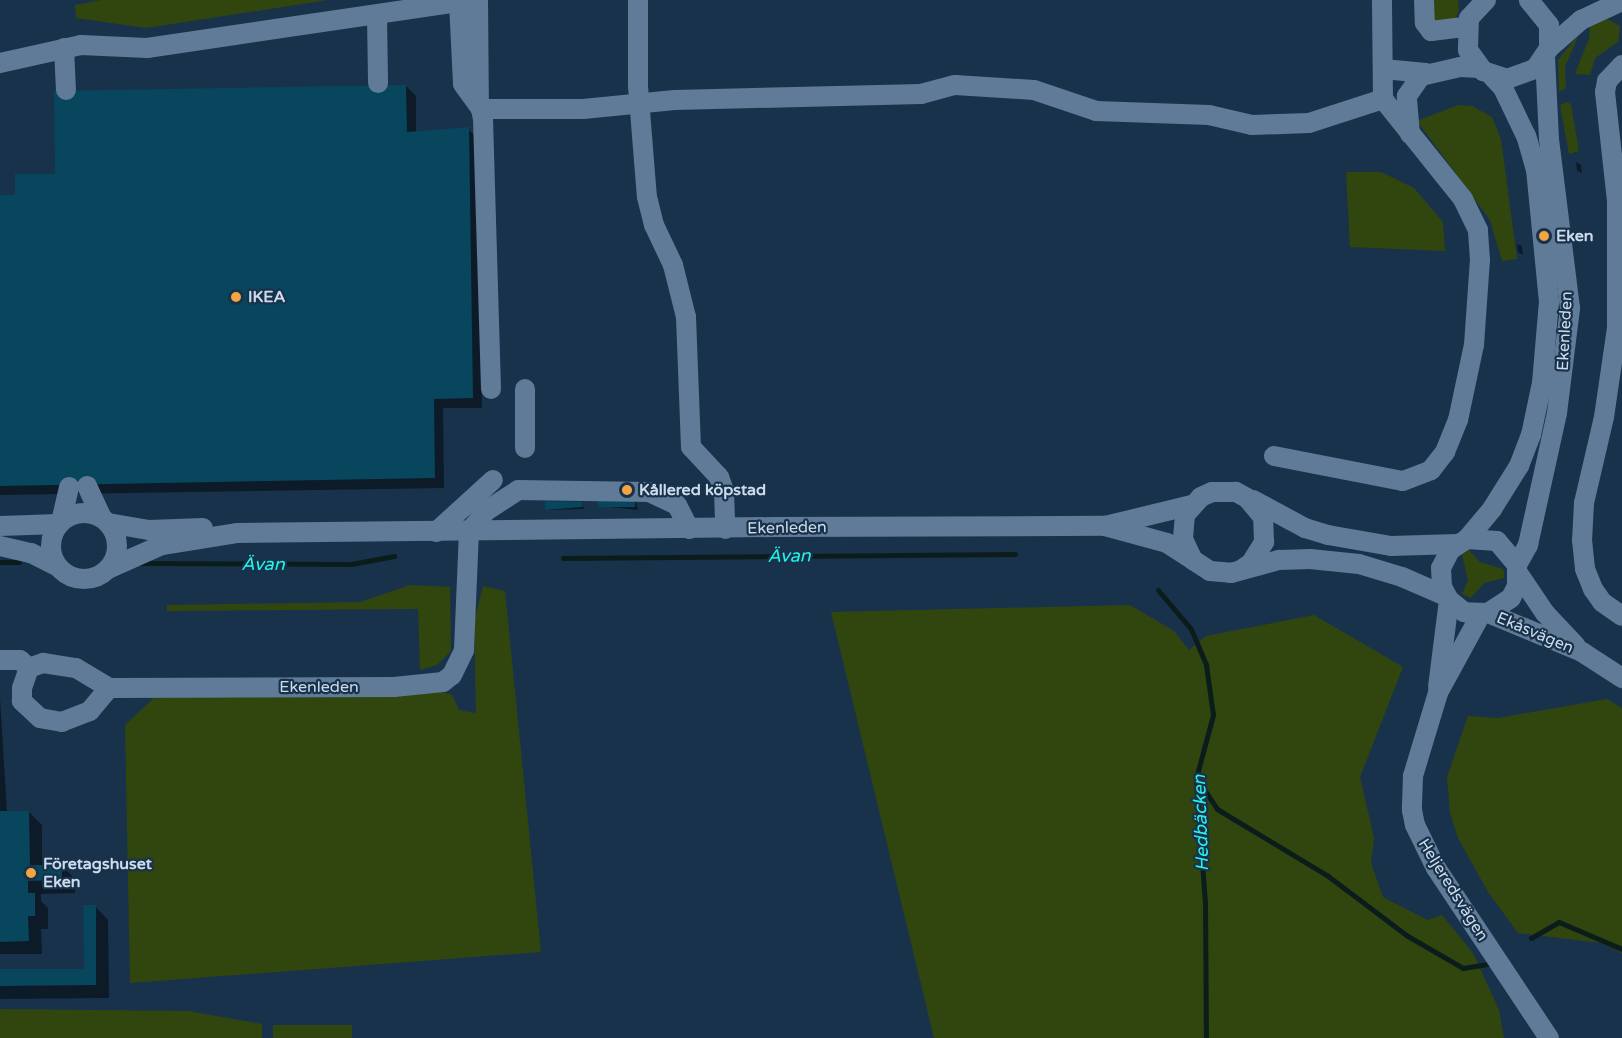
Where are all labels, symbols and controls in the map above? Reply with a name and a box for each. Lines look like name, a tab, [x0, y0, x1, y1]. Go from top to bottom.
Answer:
place label: Eken	[1556, 226, 1594, 246]
marker: Eken	[1537, 229, 1551, 243]
place label: IKEA	[248, 287, 285, 307]
marker: IKEA	[229, 290, 243, 304]
street label: Ekenleden	[1553, 291, 1577, 371]
place label: Kållered köpstad	[639, 480, 766, 500]
marker: Kållered köpstad	[620, 483, 634, 497]
street label: Ekenleden	[747, 518, 827, 538]
water label: Ävan	[767, 545, 811, 567]
water label: Ävan	[241, 553, 285, 575]
street label: Ekåsvägen	[1494, 608, 1576, 658]
street label: Ekenleden	[279, 677, 359, 697]
water label: Hedbäcken	[1189, 774, 1213, 872]
street label: Heljeredsvägen	[1414, 835, 1492, 945]
place label: Företagshuset Eken	[43, 854, 152, 892]
marker: Företagshuset Eken	[24, 866, 38, 880]

